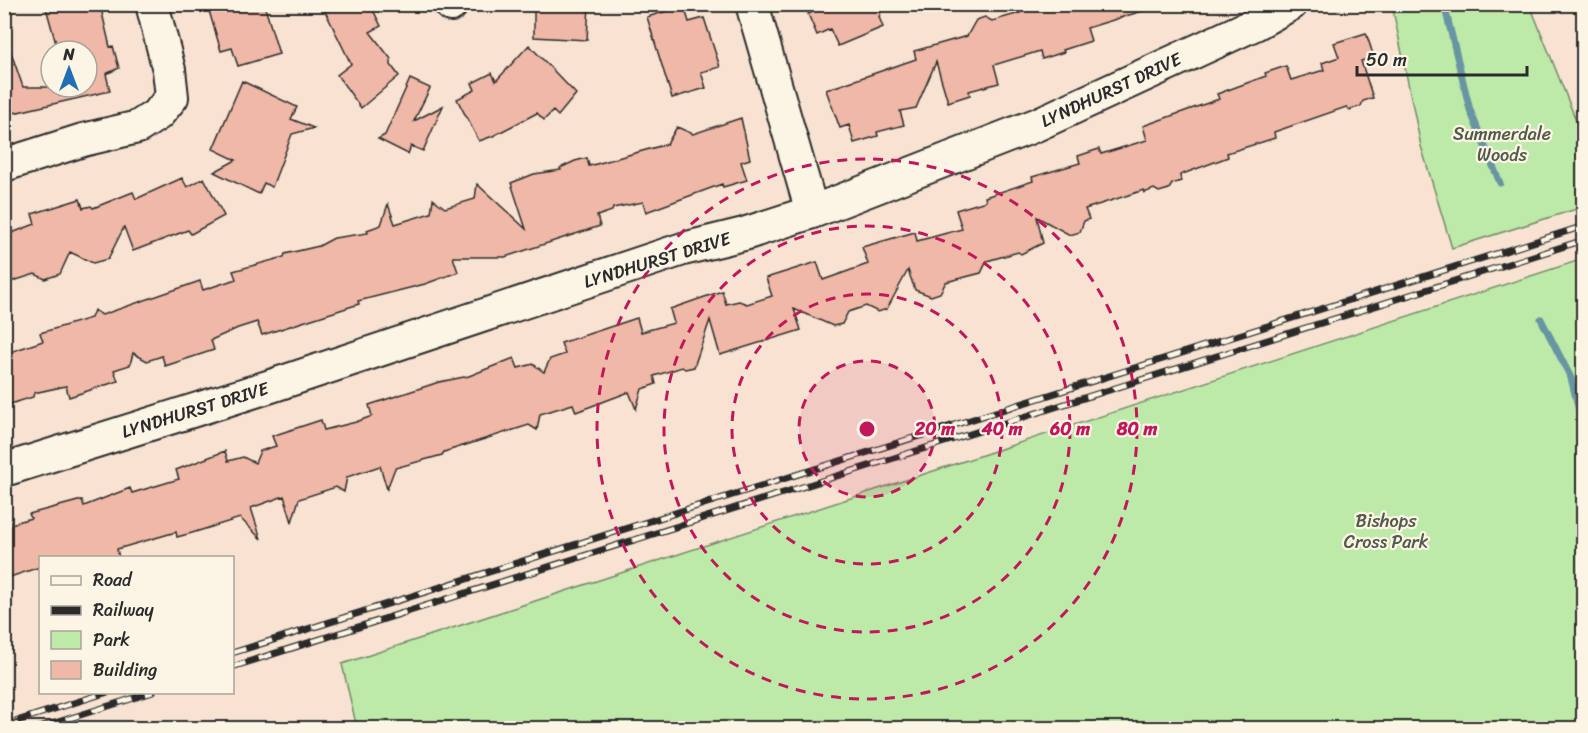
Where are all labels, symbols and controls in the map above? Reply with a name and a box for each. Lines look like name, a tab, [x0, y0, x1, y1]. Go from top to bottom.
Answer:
north arrow	[39, 39, 99, 99]
scale bar	[1357, 39, 1526, 77]
text: N	[62, 40, 75, 69]
street label: LYNDHURST DRIVE	[1035, 43, 1188, 137]
text: 50 m	[1366, 44, 1407, 76]
park label: Summerdale Woods	[1453, 118, 1551, 171]
street label: LYNDHURST DRIVE	[580, 222, 735, 298]
street label: LYNDHURST DRIVE	[118, 372, 273, 448]
text: 20 m	[914, 413, 955, 445]
text: 40 m	[980, 413, 1023, 445]
text: 60 m	[1049, 413, 1090, 445]
text: 80 m	[1116, 413, 1158, 445]
centre of rings	[857, 419, 877, 439]
park label: Bishops Cross Park	[1344, 505, 1429, 558]
legend	[39, 556, 234, 694]
text: Road	[93, 564, 133, 596]
text: Railway	[93, 594, 155, 626]
text: Park	[93, 624, 130, 656]
text: Building	[93, 654, 157, 686]

